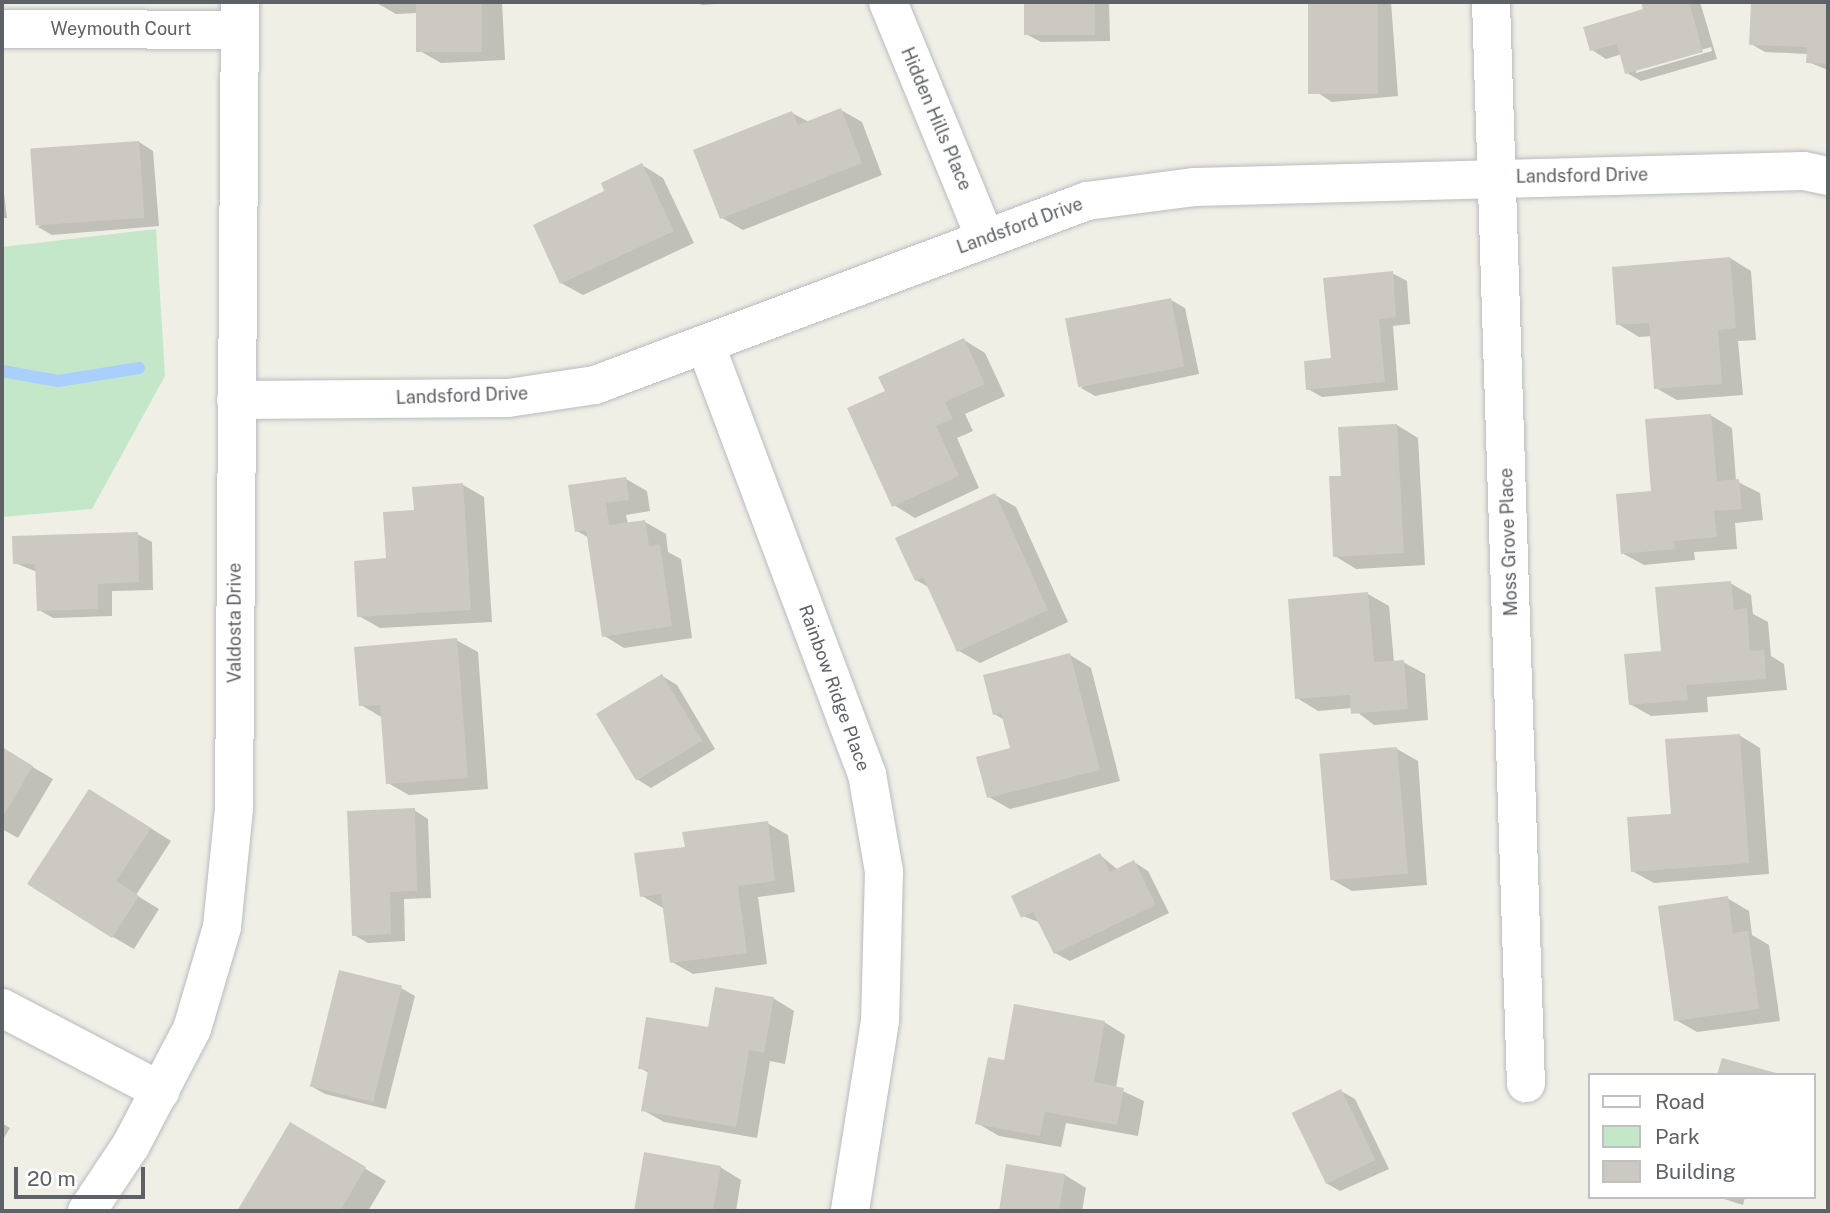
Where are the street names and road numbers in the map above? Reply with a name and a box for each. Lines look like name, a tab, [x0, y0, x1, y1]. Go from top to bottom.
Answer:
street label: Weymouth Court	[51, 18, 191, 40]
street label: Hidden Hills Place	[896, 44, 976, 194]
street label: Landsford Drive	[1516, 164, 1648, 188]
street label: Landsford Drive	[954, 193, 1086, 259]
street label: Landsford Drive	[395, 383, 529, 409]
street label: Moss Grove Place	[1496, 467, 1522, 617]
street label: Valdosta Drive	[224, 563, 246, 683]
street label: Rainbow Ridge Place	[794, 602, 874, 774]

